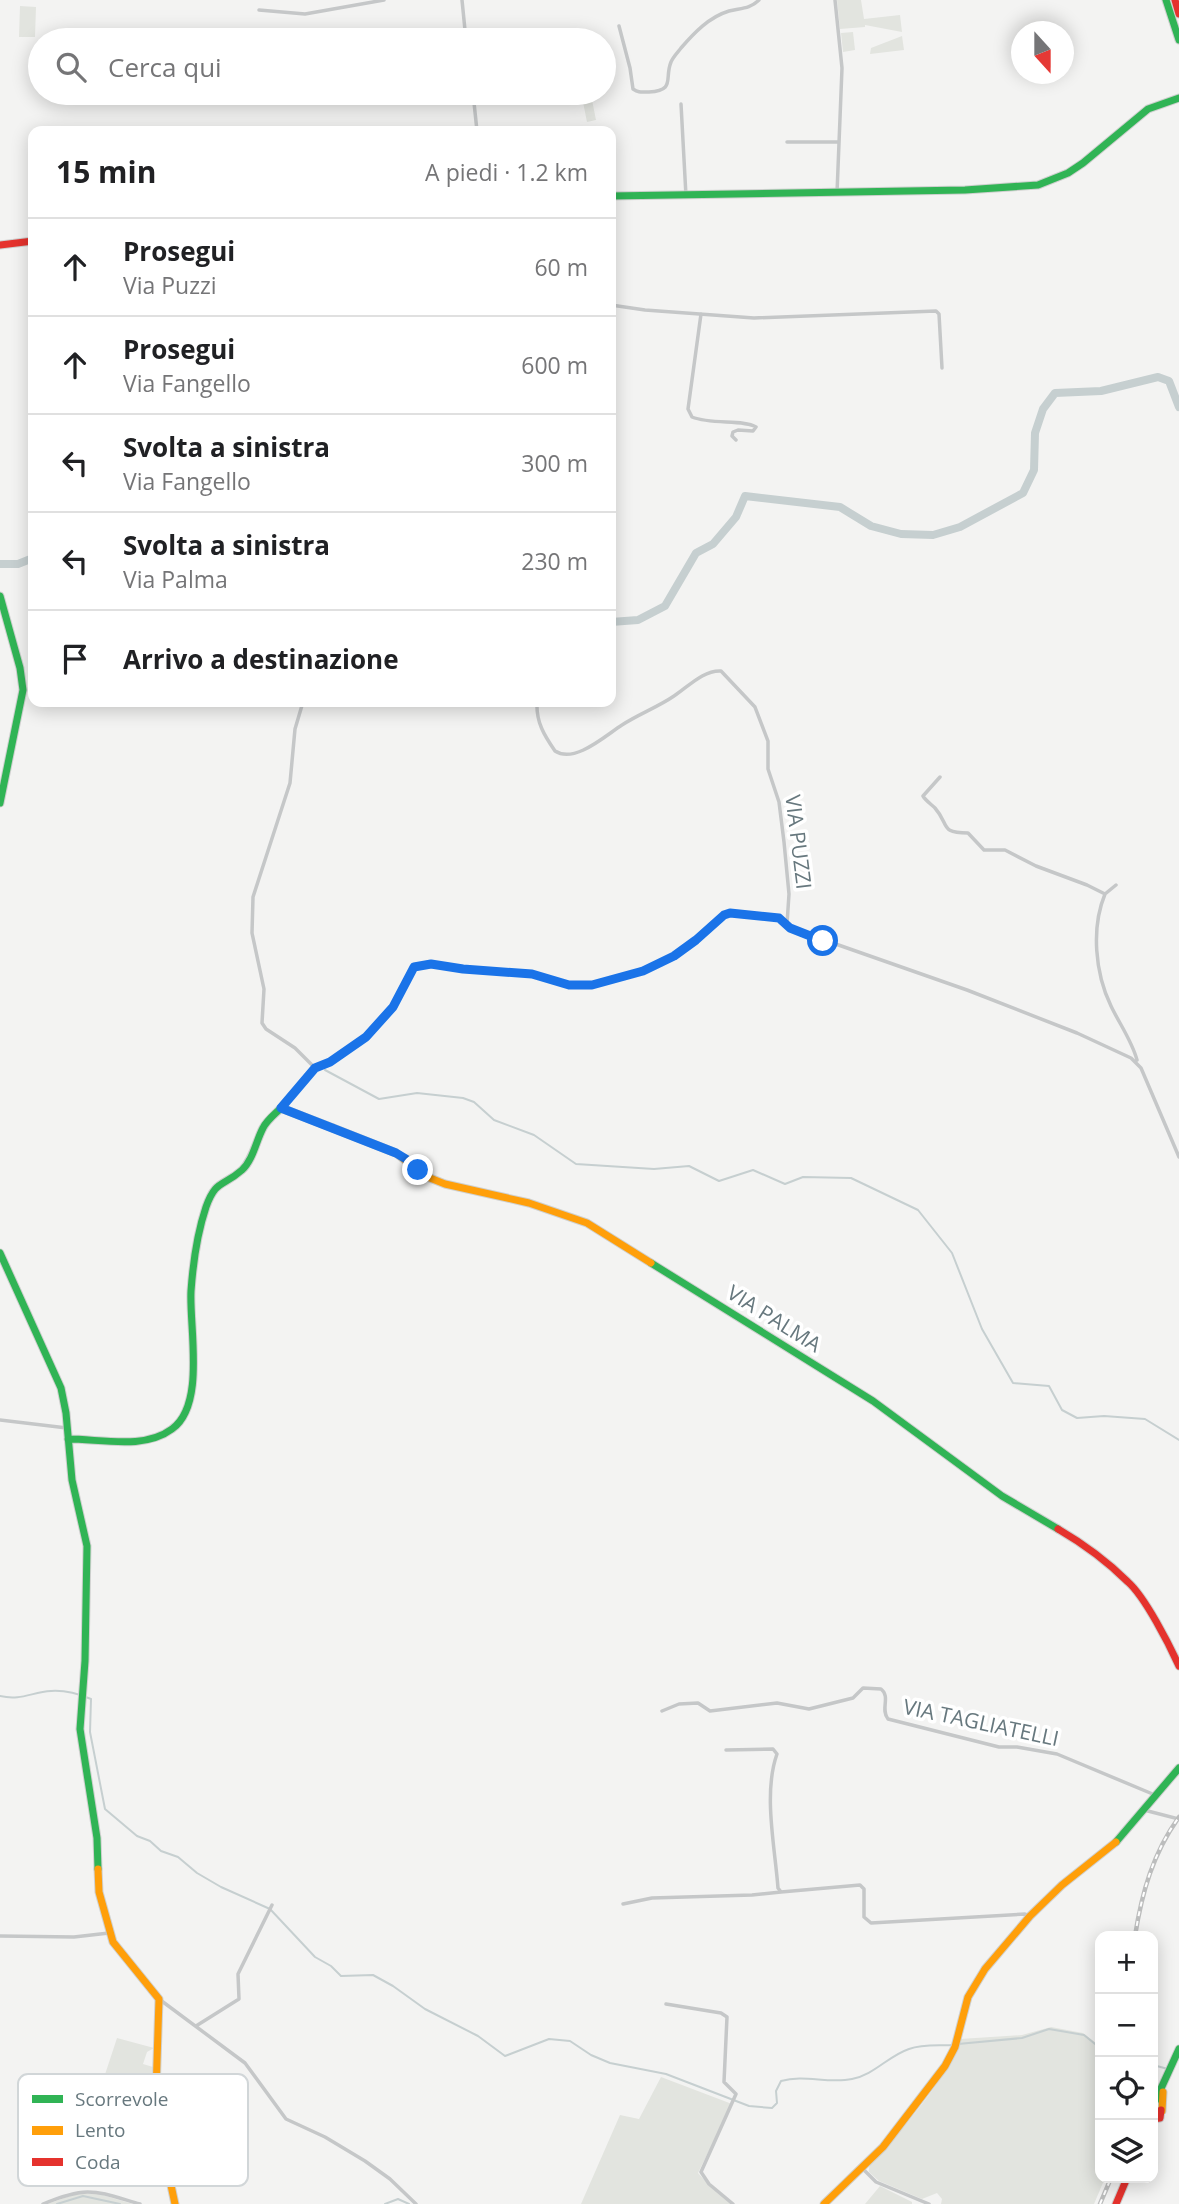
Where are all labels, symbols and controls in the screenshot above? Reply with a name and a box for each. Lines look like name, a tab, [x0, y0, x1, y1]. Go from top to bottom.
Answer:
north arrow	[1011, 21, 1074, 84]
search box	[28, 28, 616, 105]
icon: search	[52, 48, 90, 86]
text: Cerca qui	[108, 49, 222, 85]
text: 15 min	[56, 151, 156, 192]
text: A piedi · 1.2 km	[425, 156, 588, 188]
text: Prosegui	[123, 233, 235, 269]
icon: ahead	[56, 248, 94, 286]
text: 60 m	[534, 251, 588, 283]
text: Via Puzzi	[123, 269, 217, 301]
text: Prosegui	[123, 331, 235, 367]
icon: ahead	[56, 346, 94, 384]
text: 600 m	[521, 349, 588, 381]
text: Via Fangello	[123, 367, 251, 399]
text: Svolta a sinistra	[123, 429, 330, 465]
icon: left	[56, 444, 94, 482]
text: 300 m	[521, 447, 588, 479]
text: Via Fangello	[123, 465, 251, 497]
text: Svolta a sinistra	[123, 527, 330, 563]
icon: left	[56, 542, 94, 580]
text: 230 m	[521, 545, 588, 577]
text: Via Palma	[123, 563, 228, 595]
icon: arrive	[56, 640, 94, 678]
text: Arrivo a destinazione	[123, 641, 399, 677]
street label: VIA PUZZI	[779, 793, 819, 891]
route start	[807, 925, 838, 956]
route end	[402, 1154, 433, 1185]
street label: VIA PALMA	[722, 1278, 828, 1359]
street label: VIA TAGLIATELLI	[901, 1692, 1062, 1752]
map controls	[1095, 1931, 1158, 2183]
button: +	[1095, 1931, 1158, 1994]
button: −	[1095, 1994, 1158, 2057]
button: locate	[1095, 2057, 1158, 2120]
legend	[18, 2074, 248, 2186]
text: Scorrevole	[75, 2086, 169, 2112]
text: Lento	[75, 2117, 125, 2143]
button: layers	[1095, 2120, 1158, 2183]
text: Coda	[75, 2149, 121, 2175]

